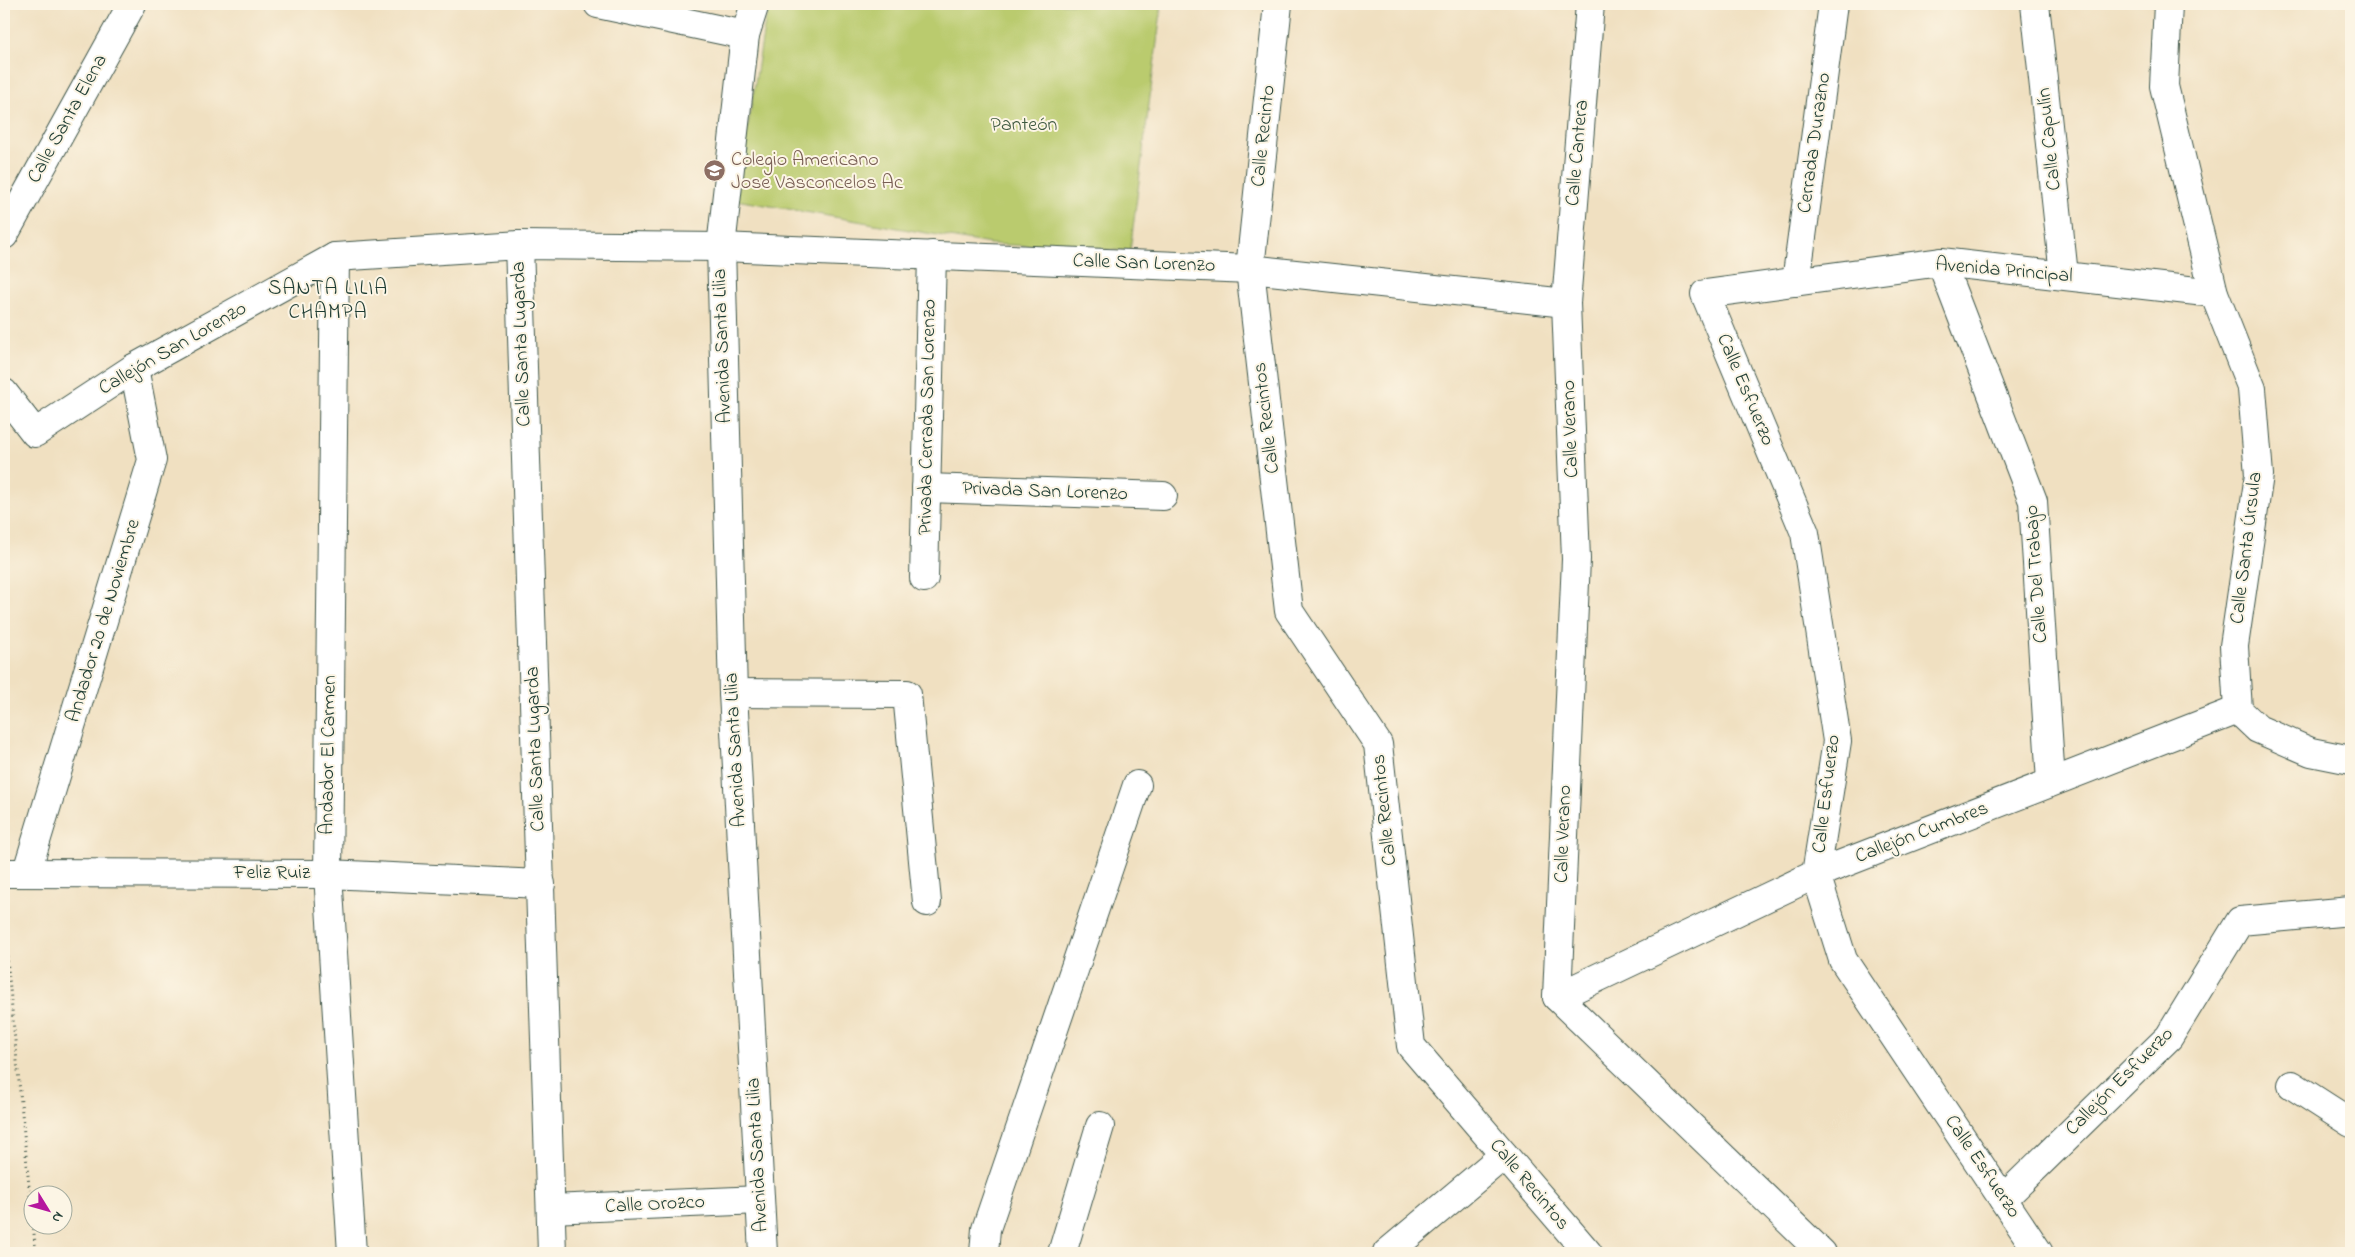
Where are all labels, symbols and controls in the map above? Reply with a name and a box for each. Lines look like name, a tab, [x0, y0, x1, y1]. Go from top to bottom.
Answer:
street label: Calle Santa Elena	[21, 49, 115, 189]
street label: Cerrada Durazno	[1791, 71, 1839, 215]
street label: Calle Recinto	[1244, 84, 1284, 188]
street label: Calle Capulín	[2030, 86, 2070, 192]
street label: Calle Cantera	[1559, 99, 1597, 207]
park label: Panteón	[991, 111, 1058, 140]
place label: Colegio Americano Jose Vasconcelos Ac	[731, 146, 903, 198]
school or university icon: Colegio Americano Jose Vasconcelos Ac	[703, 159, 727, 183]
street label: Calle San Lorenzo	[1072, 247, 1216, 281]
street label: Avenida Principal	[1934, 251, 2074, 291]
street label: Calle Santa Lugarda	[505, 261, 540, 427]
street label: Avenida Santa Lilia	[706, 268, 740, 424]
district label: SANTA LILIA CHAMPA	[268, 274, 388, 328]
street label: Callejón San Lorenzo	[94, 295, 252, 403]
street label: Privada Cerrada San Lorenzo	[911, 299, 945, 535]
street label: Calle Esfuerzo	[1708, 329, 1782, 451]
street label: Calle Recintos	[1246, 361, 1288, 475]
street label: Calle Verano	[1555, 379, 1587, 479]
street label: Calle Santa Úrsula	[2223, 470, 2271, 626]
street label: Privada San Lorenzo	[962, 475, 1128, 509]
street label: Calle Del Trabajo	[2018, 504, 2056, 644]
street label: Andador 20 de Noviembre	[59, 516, 149, 726]
street label: Calle Santa Lugarda	[519, 666, 554, 832]
street label: Avenida Santa Lilia	[717, 672, 755, 828]
street label: Andador El Carmen	[313, 675, 345, 835]
street label: Calle Esfuerzo	[1805, 733, 1849, 855]
street label: Calle Recintos	[1365, 753, 1405, 867]
street label: Calle Verano	[1548, 784, 1580, 884]
street label: Callejón Cumbres	[1851, 794, 1993, 872]
street label: Feliz Ruiz	[233, 859, 311, 888]
street label: Callejón Esfuerzo	[2059, 1021, 2181, 1143]
street label: Avenida Santa Lilia	[739, 1077, 777, 1233]
street label: Calle Esfuerzo	[1937, 1109, 2027, 1225]
street label: Calle Recintos	[1482, 1133, 1576, 1237]
north arrow	[22, 1184, 72, 1234]
street label: Calle Orozco	[604, 1188, 706, 1222]
text: N	[46, 1207, 68, 1227]

